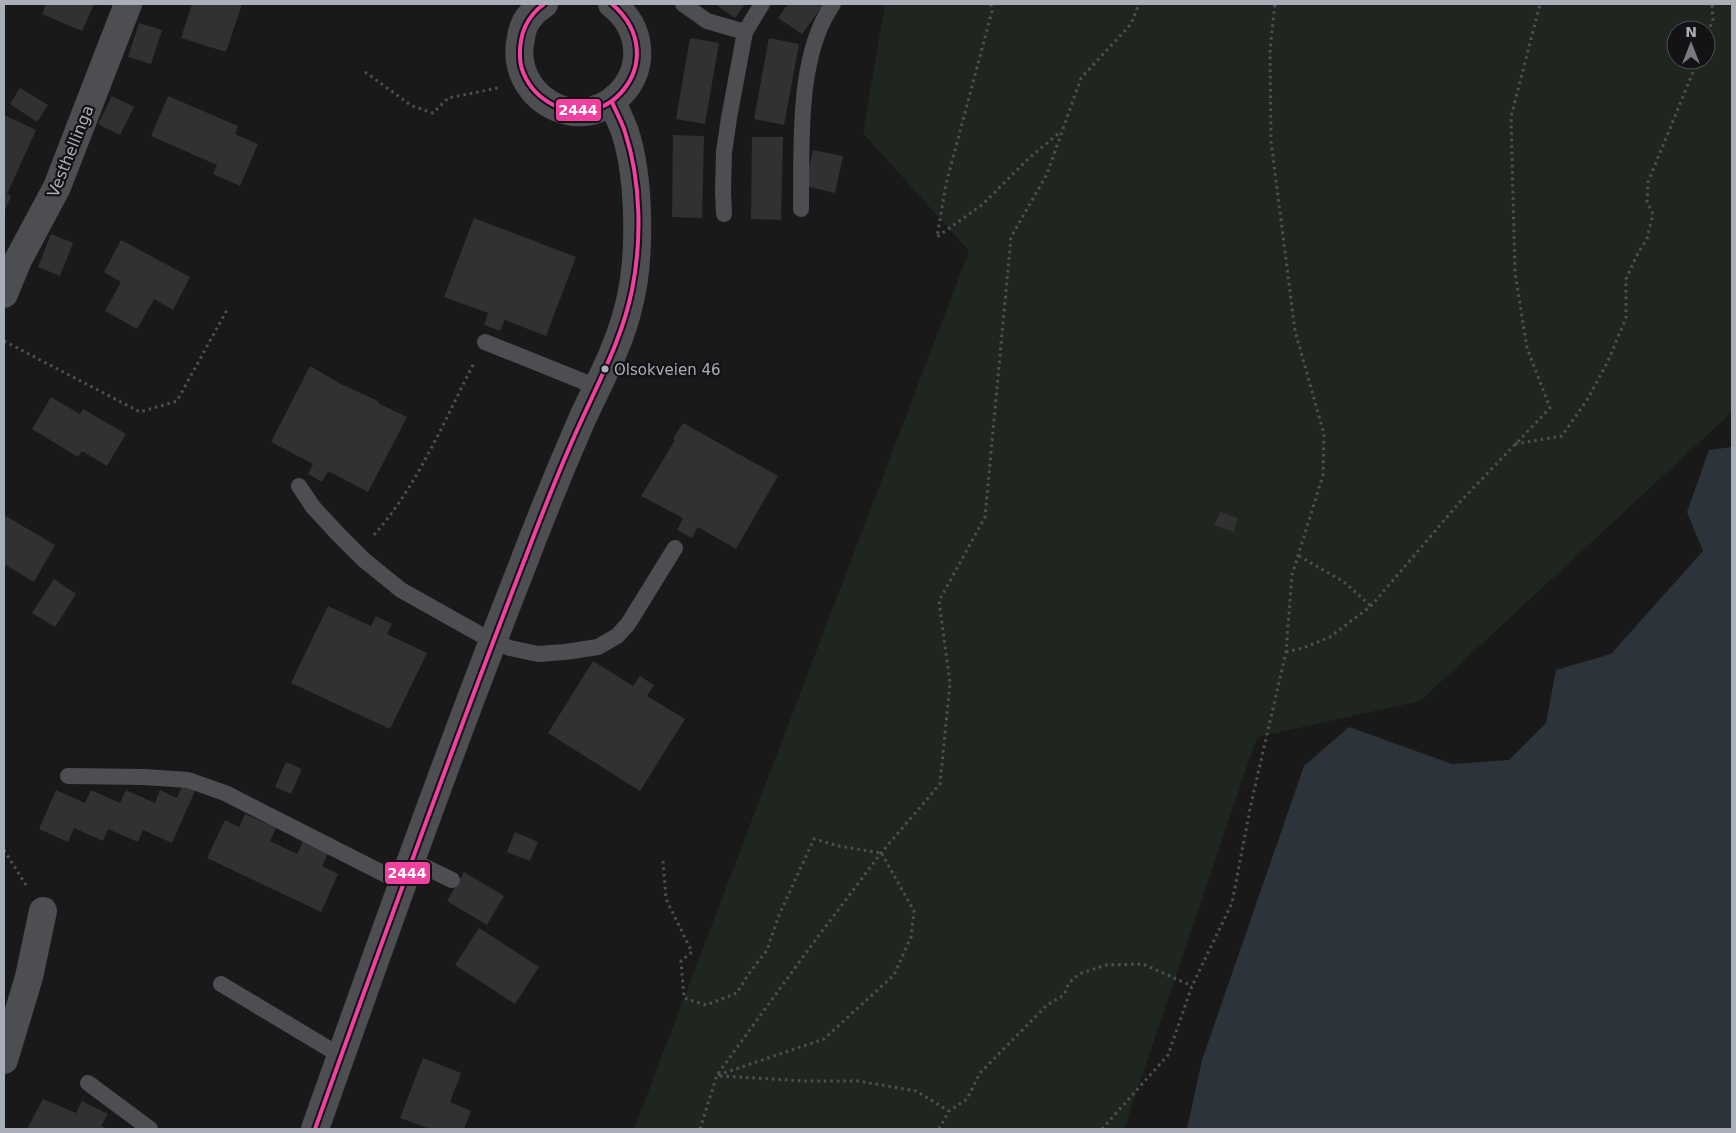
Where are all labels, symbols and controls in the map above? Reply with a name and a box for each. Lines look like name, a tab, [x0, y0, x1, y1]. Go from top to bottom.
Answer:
north arrow	[1666, 20, 1716, 70]
text: N	[1685, 24, 1697, 40]
line badge: 2444	[555, 98, 602, 122]
street label: Vesthellinga	[43, 102, 98, 200]
text: 2444	[559, 102, 598, 118]
place label: Olsokveien 46	[614, 361, 721, 379]
marker: Olsokveien 46	[600, 364, 610, 374]
line badge: 2444	[384, 861, 431, 885]
text: 2444	[388, 865, 427, 881]

